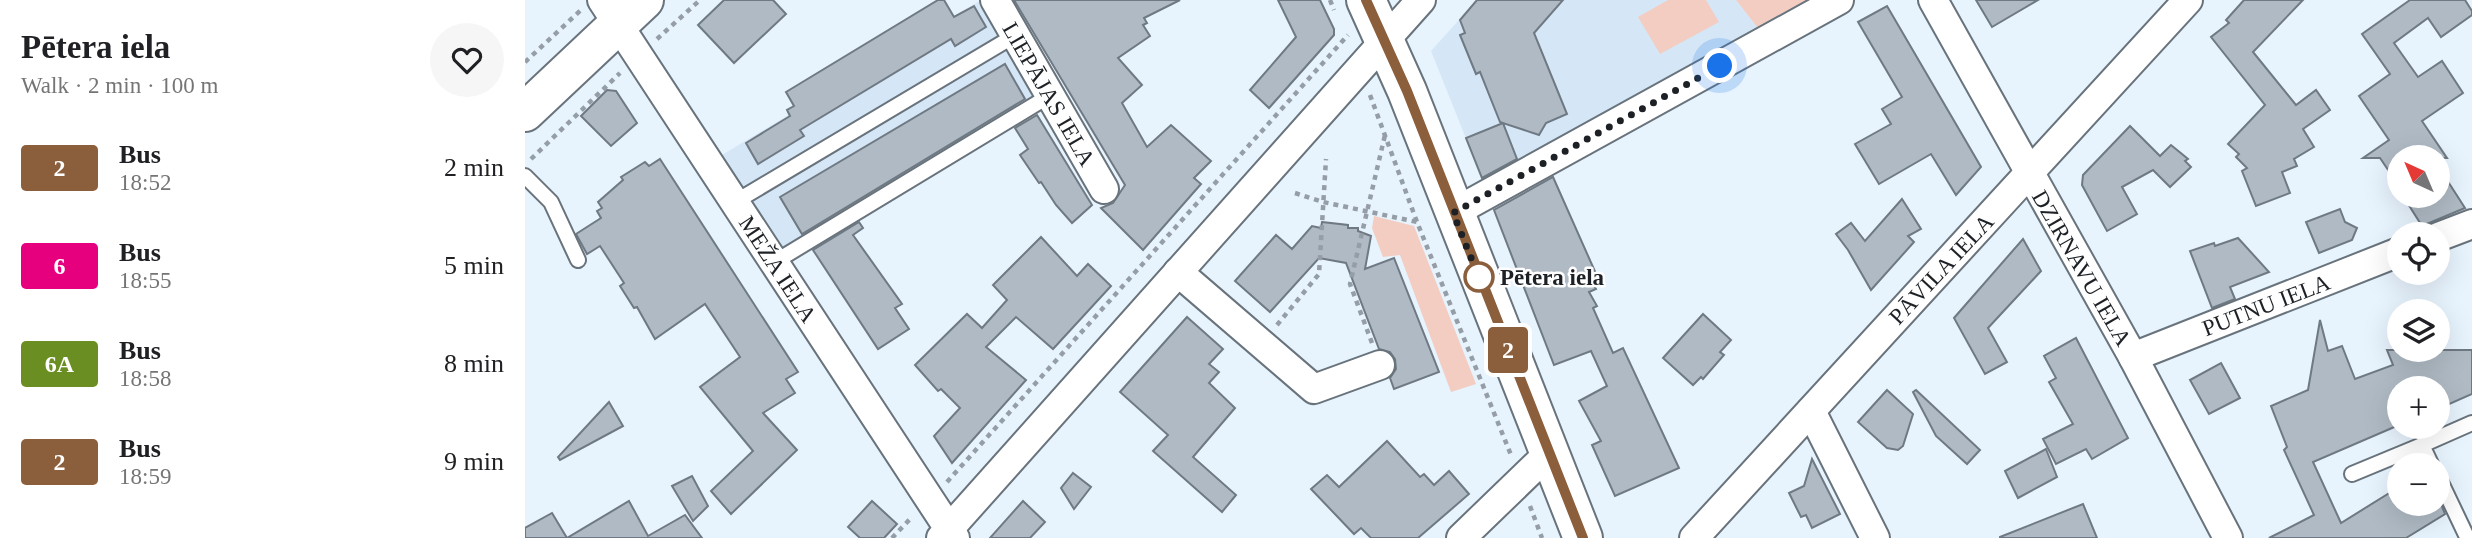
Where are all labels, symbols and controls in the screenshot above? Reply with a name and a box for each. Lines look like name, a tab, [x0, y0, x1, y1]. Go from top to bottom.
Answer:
street label: LIEPĀJAS IELA	[997, 18, 1100, 171]
button: heart	[430, 23, 504, 97]
text: Pētera iela	[21, 29, 170, 65]
your location	[1702, 48, 1737, 83]
text: Walk · 2 min · 100 m	[21, 73, 218, 98]
text: Bus	[119, 140, 161, 169]
north arrow	[2387, 145, 2450, 208]
map controls	[2387, 145, 2450, 516]
text: 2 min	[444, 153, 504, 182]
text: 2	[54, 155, 66, 181]
text: 18:52	[119, 170, 171, 195]
street label: DZIRNAVU IELA	[2027, 186, 2136, 351]
street label: PĀVILA IELA	[1884, 209, 1999, 329]
street label: MEŽA IELA	[734, 211, 821, 328]
button: locate	[2387, 222, 2450, 285]
text: Bus	[119, 238, 161, 267]
text: 5 min	[444, 251, 504, 280]
text: 6	[54, 253, 66, 279]
marker: Pētera iela	[1464, 262, 1494, 292]
place label: Pētera iela	[1500, 265, 1605, 290]
text: 18:55	[119, 268, 171, 293]
street label: PUTNU IELA	[2199, 270, 2334, 341]
button: layers	[2387, 299, 2450, 362]
line badge: 2	[1485, 327, 1531, 373]
text: Bus	[119, 336, 161, 365]
text: 2	[1502, 337, 1514, 363]
text: 8 min	[444, 349, 504, 378]
text: 6A	[45, 351, 74, 377]
text: 18:58	[119, 366, 171, 391]
button: +	[2387, 376, 2450, 439]
text: Bus	[119, 434, 161, 463]
text: 9 min	[444, 447, 504, 476]
text: 2	[54, 449, 66, 475]
button: −	[2387, 453, 2450, 516]
text: 18:59	[119, 464, 171, 489]

